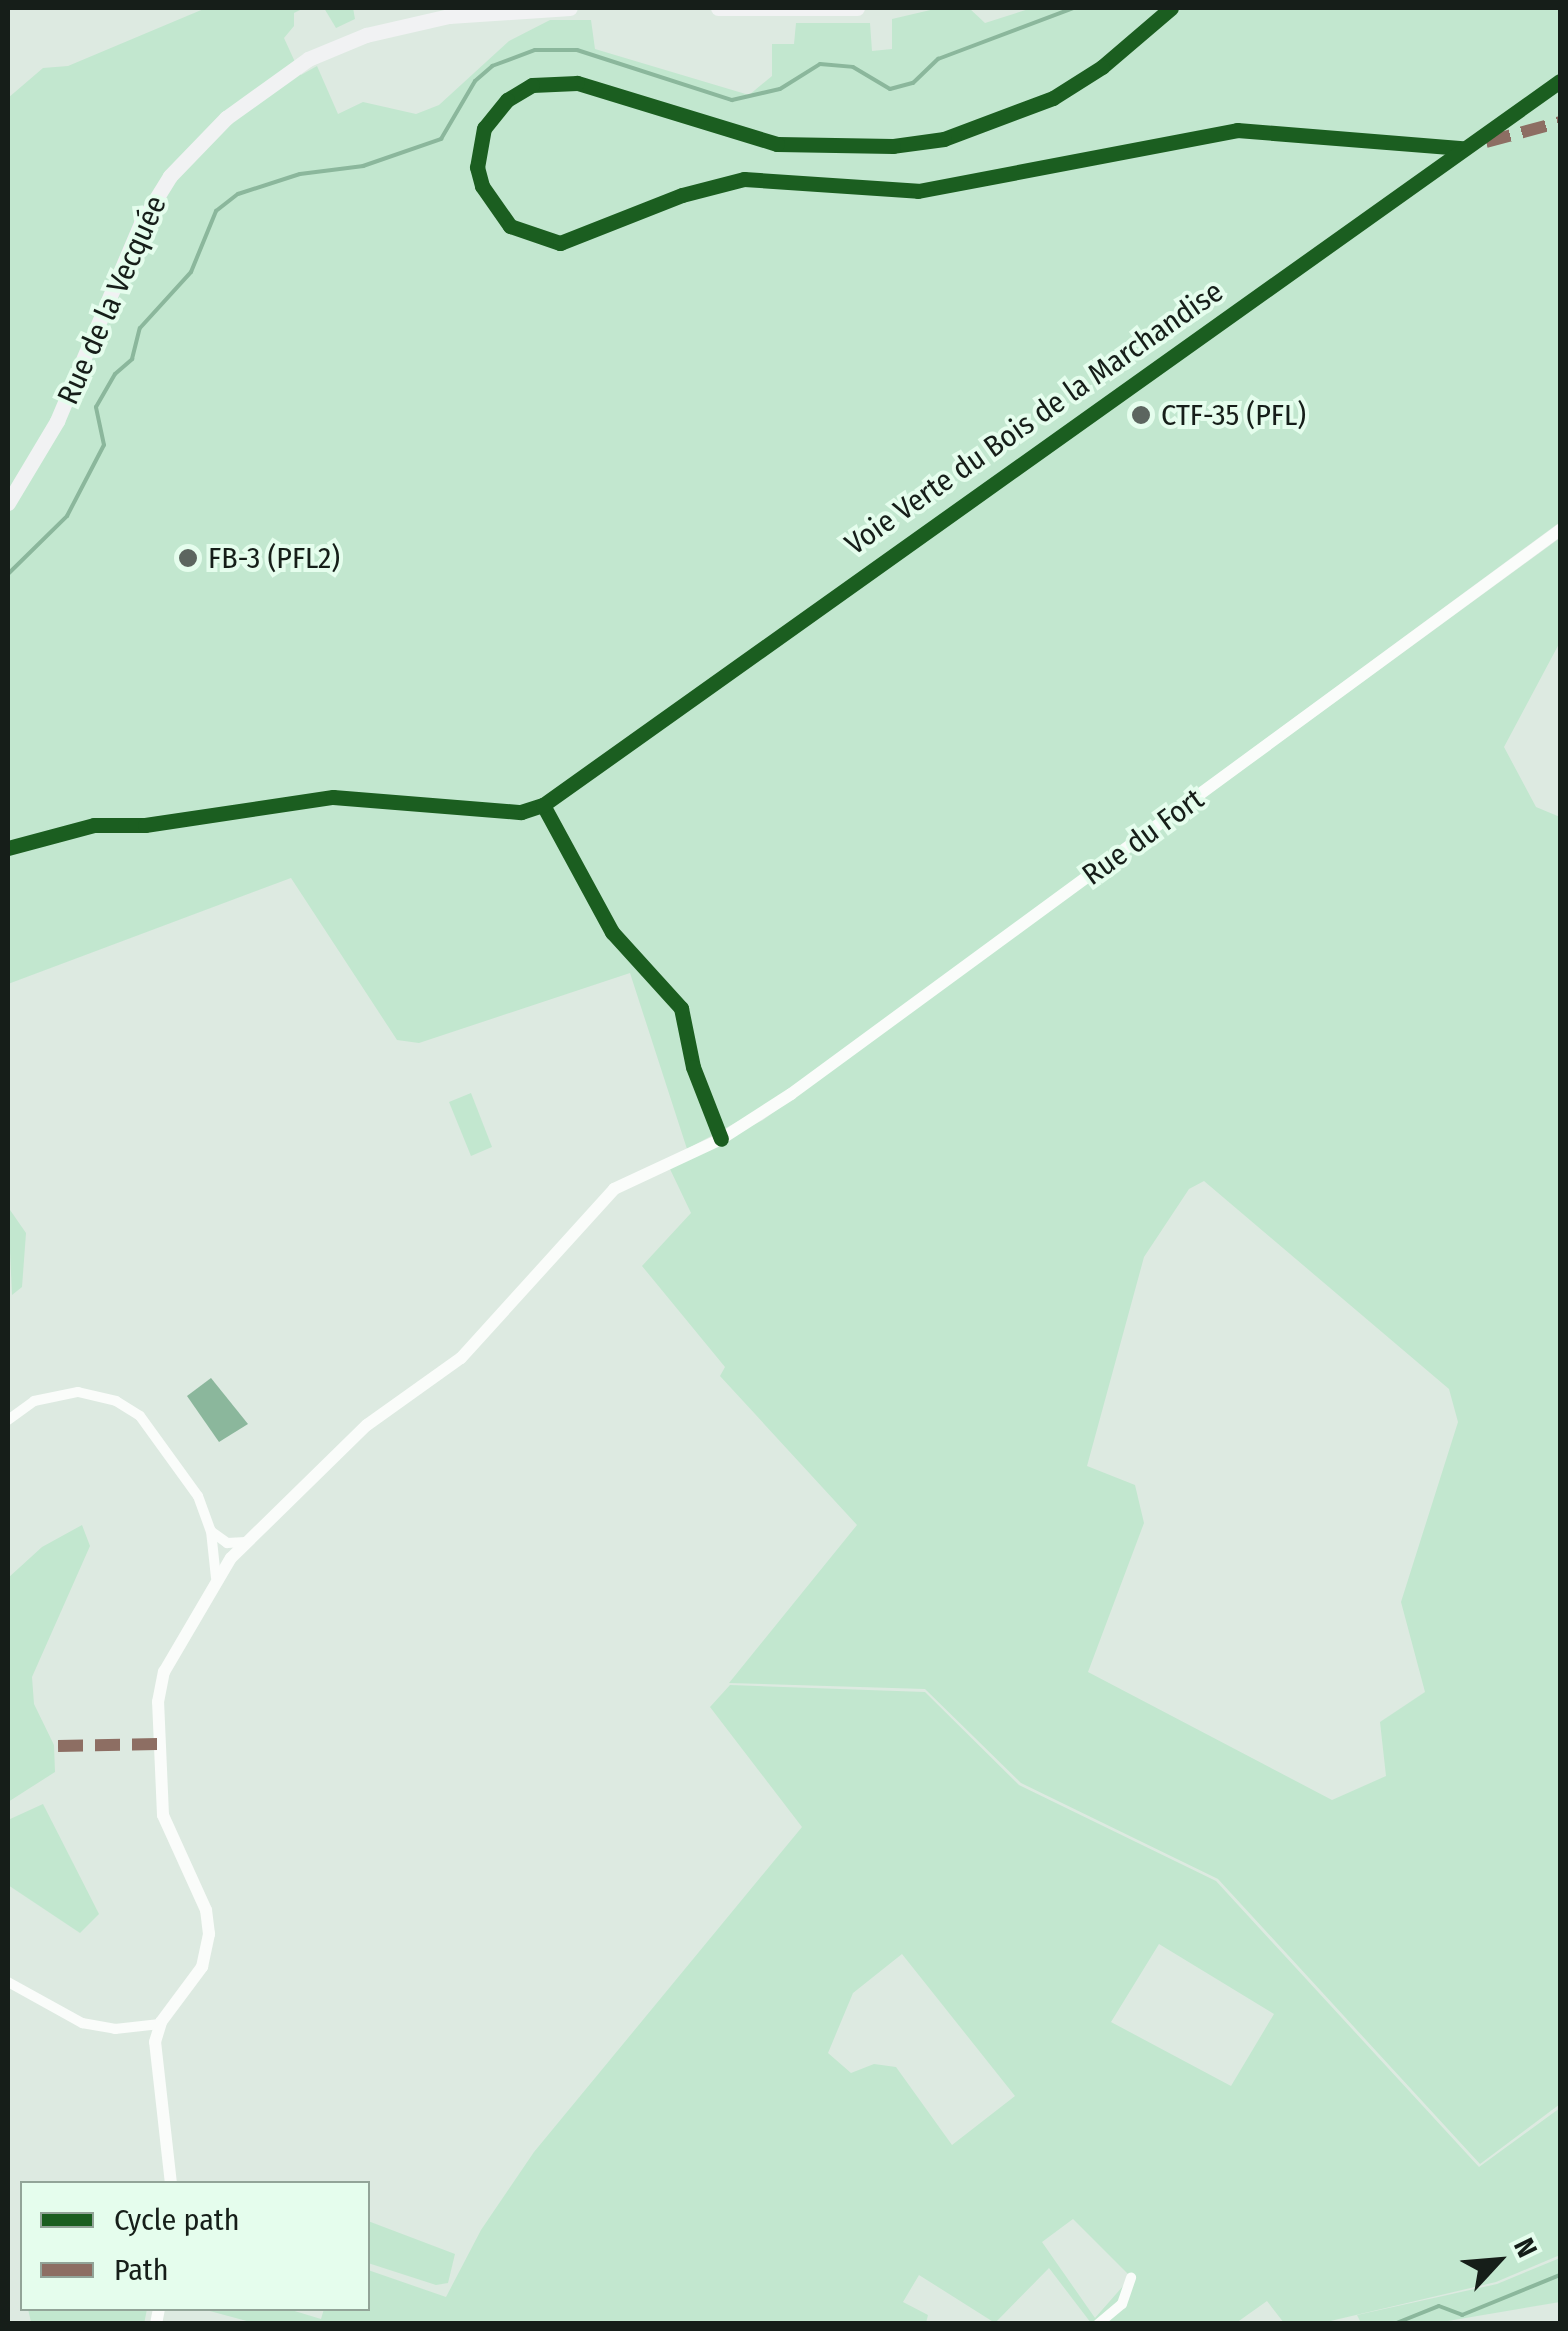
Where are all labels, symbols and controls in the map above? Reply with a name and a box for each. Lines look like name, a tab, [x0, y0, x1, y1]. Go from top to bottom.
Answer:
street label: Rue de la Vecquée	[50, 190, 174, 410]
street label: Voie Verte du Bois de la Marchandise	[838, 273, 1230, 563]
place label: CTF-35 (PFL)	[1161, 397, 1306, 433]
marker: CTF-35 (PFL)	[1130, 404, 1152, 426]
place label: FB-3 (PFL2)	[208, 540, 340, 576]
marker: FB-3 (PFL2)	[177, 547, 199, 569]
street label: Rue du Fort	[1075, 781, 1211, 893]
legend	[20, 2181, 370, 2311]
text: Cycle path	[114, 2202, 240, 2238]
north arrow	[1448, 2211, 1548, 2311]
text: N	[1507, 2233, 1544, 2262]
text: Path	[114, 2252, 168, 2288]

